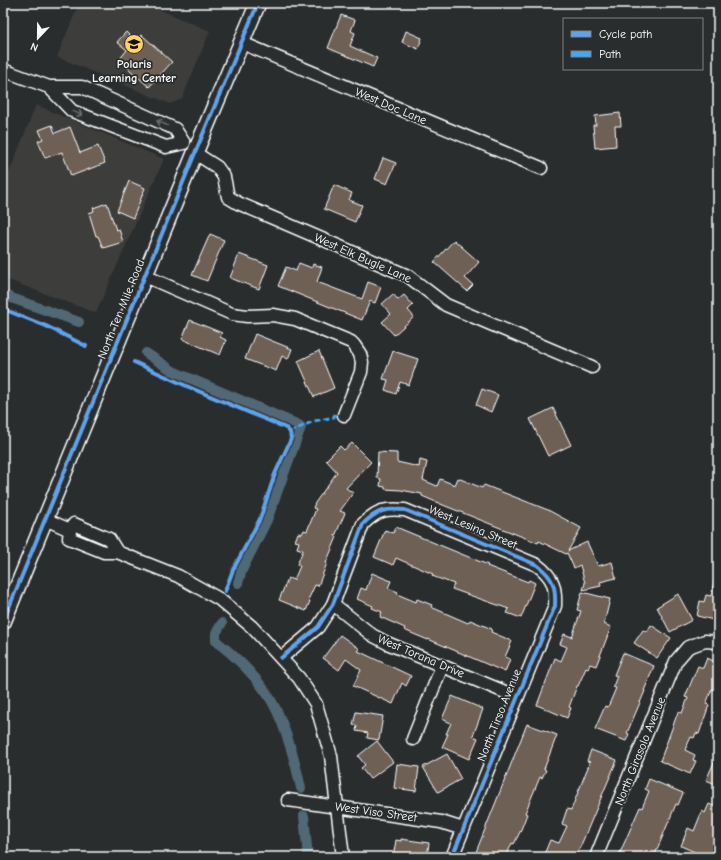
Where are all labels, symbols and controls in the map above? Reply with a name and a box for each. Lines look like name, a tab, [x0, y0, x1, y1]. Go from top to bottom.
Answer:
north arrow	[18, 18, 58, 58]
legend	[563, 18, 703, 70]
text: Cycle path	[599, 27, 652, 41]
school or university icon: Polaris Learning Center	[123, 33, 145, 55]
text: N	[29, 39, 40, 54]
text: Path	[599, 47, 621, 61]
place label: Polaris Learning Center	[92, 57, 176, 85]
street label: West Doc Lane	[353, 85, 429, 127]
one-way arrow	[71, 110, 83, 118]
one-way arrow	[157, 119, 169, 126]
street label: West Elk Bugle Lane	[312, 230, 414, 286]
street label: North Ten Mile Road	[95, 257, 147, 361]
street label: West Lesina Street	[427, 502, 520, 552]
street label: West Torana Drive	[375, 631, 467, 681]
street label: North Tirso Avenue	[474, 667, 524, 763]
street label: North Girasolo Avenue	[612, 695, 668, 807]
street label: West Viso Street	[334, 799, 418, 825]

